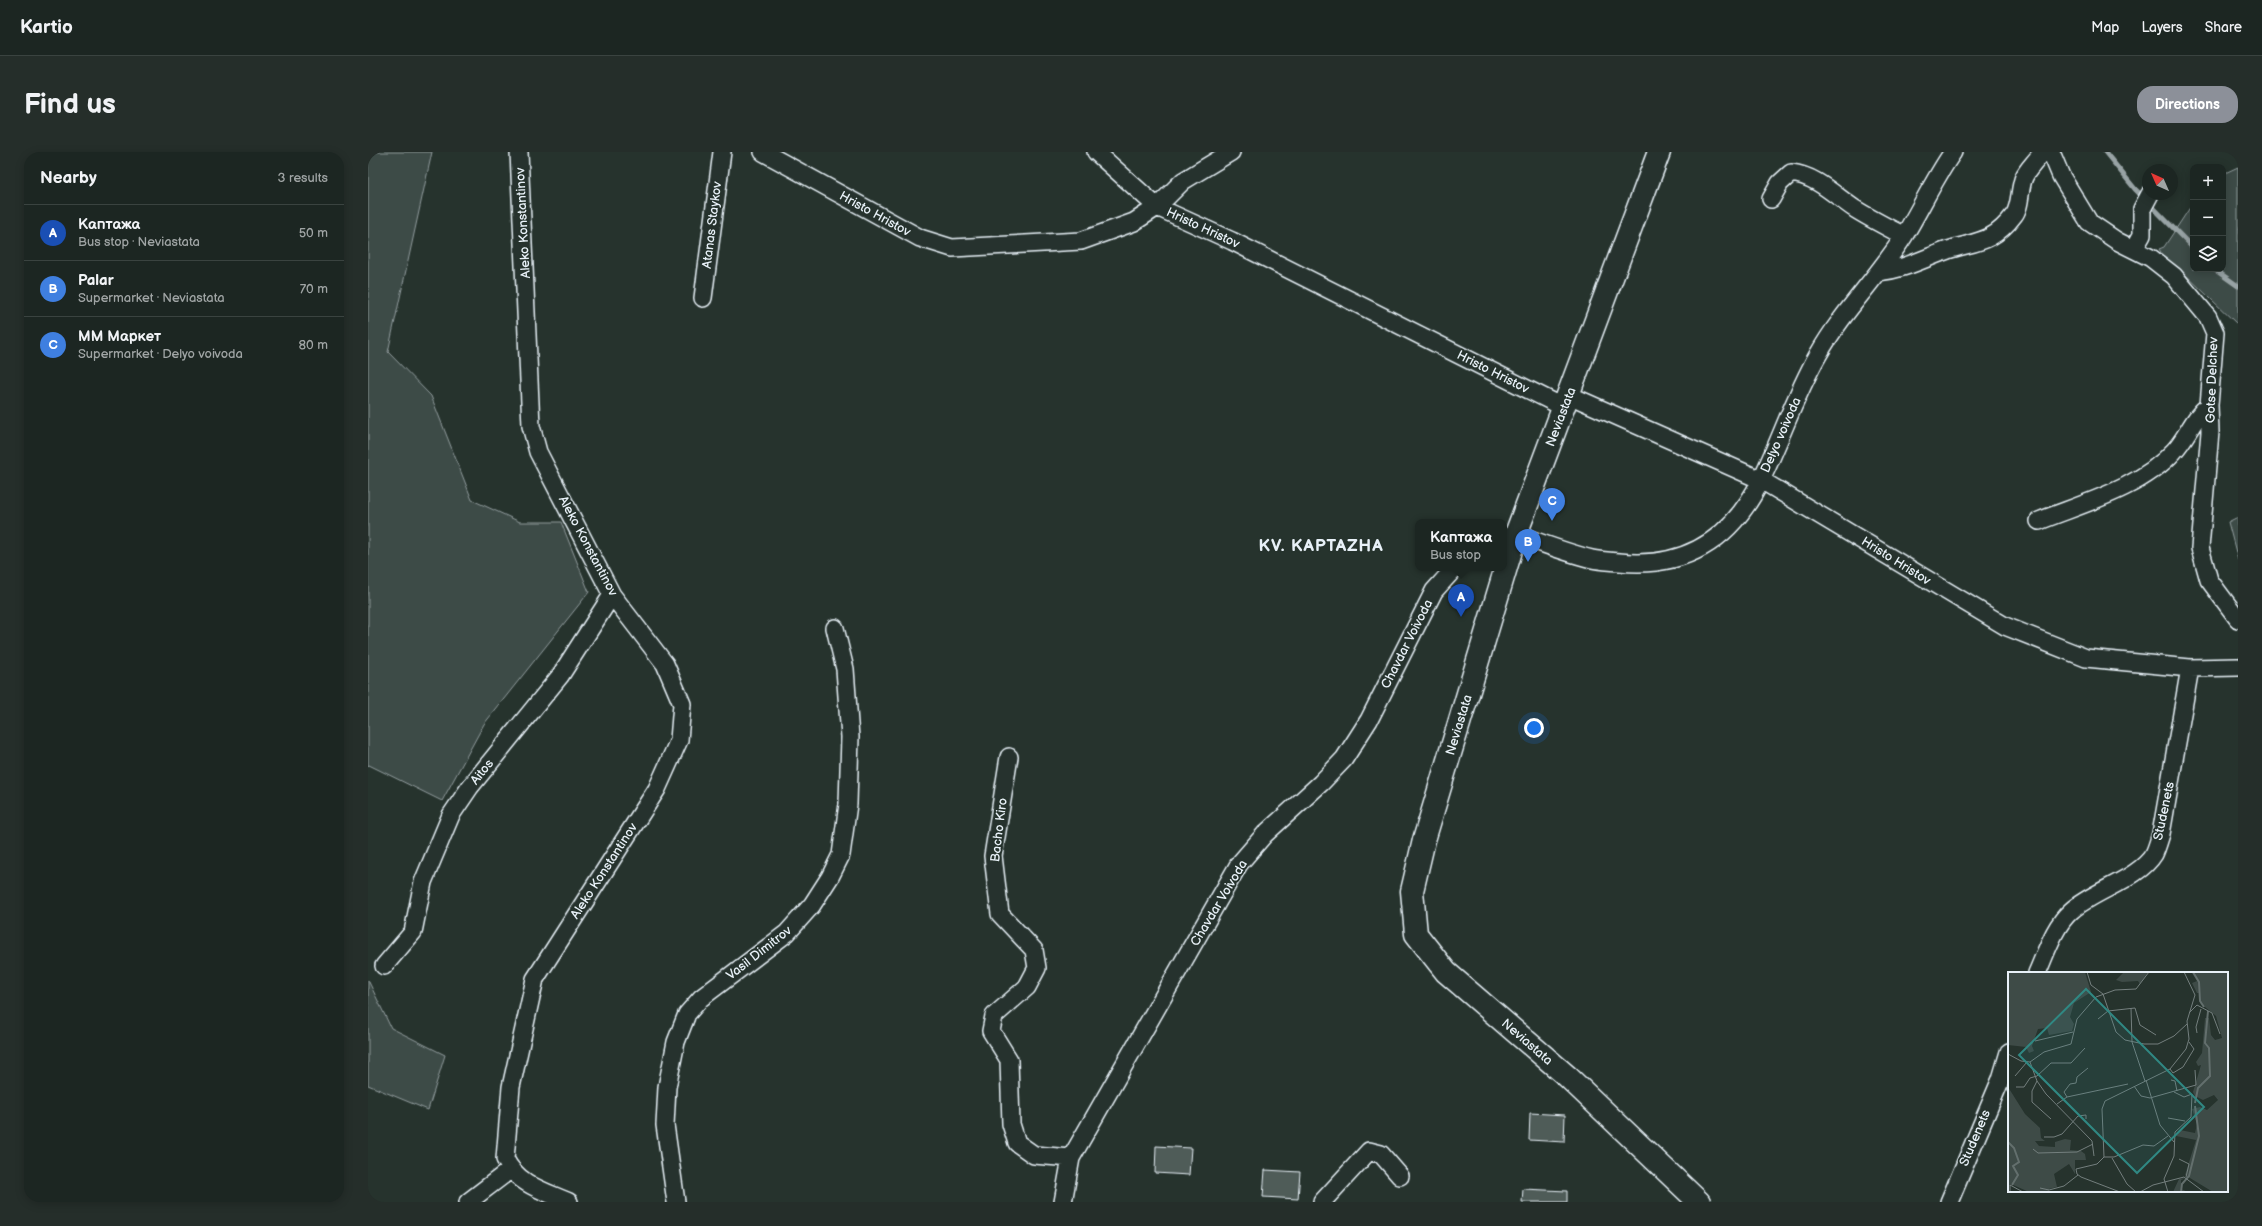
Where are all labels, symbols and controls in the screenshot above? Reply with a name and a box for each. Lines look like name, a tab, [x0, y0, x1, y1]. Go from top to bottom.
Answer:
text: Kartio	[20, 16, 73, 39]
text: Map	[2091, 19, 2119, 36]
text: Layers	[2141, 19, 2183, 36]
text: Share	[2205, 19, 2242, 36]
button: Directions	[2137, 86, 2238, 123]
text: Find us	[24, 88, 116, 121]
north arrow	[2142, 164, 2178, 200]
map controls	[2190, 164, 2226, 272]
button: +	[2190, 164, 2226, 200]
street label: Aleko Konstantinov	[512, 166, 534, 279]
text: Nearby	[40, 168, 97, 188]
text: 3 results	[277, 170, 328, 186]
street label: Atanas Staykov	[699, 180, 725, 269]
street label: Hristo Hristov	[837, 188, 914, 241]
button: −	[2190, 200, 2226, 236]
street label: Hristo Hristov	[1164, 204, 1243, 252]
text: Каптажа	[78, 215, 140, 234]
text: A	[49, 225, 57, 241]
text: 50 m	[299, 225, 328, 241]
text: Bus stop · Neviastata	[78, 234, 200, 250]
button: layers	[2190, 236, 2226, 272]
text: Palar	[78, 271, 114, 290]
text: B	[48, 281, 58, 297]
text: 70 m	[300, 281, 328, 297]
text: Supermarket · Neviastata	[78, 290, 225, 306]
text: ММ Маркет	[78, 327, 161, 346]
street label: Gotse Delchev	[2202, 336, 2222, 423]
text: C	[48, 337, 58, 353]
text: 80 m	[299, 337, 328, 353]
text: Supermarket · Delyo voivoda	[78, 346, 243, 362]
street label: Hristo Hristov	[1454, 347, 1532, 397]
street label: Neviastata	[1542, 385, 1580, 449]
street label: Delyo voivoda	[1757, 395, 1805, 475]
pin: C	[1539, 488, 1565, 521]
street label: Aleko Konstantinov	[555, 493, 621, 599]
popup	[1415, 519, 1507, 571]
text: Каптажа	[1430, 528, 1492, 547]
pin: B	[1515, 529, 1541, 562]
street label: Hristo Hristov	[1858, 533, 1934, 589]
district label: KV. KAPTAZHA	[1258, 536, 1384, 556]
text: Bus stop	[1430, 547, 1481, 563]
pin: A	[1448, 584, 1474, 617]
street label: Chavdar Voivoda	[1378, 597, 1436, 691]
street label: Neviastata	[1442, 693, 1476, 757]
your location	[1524, 718, 1544, 738]
street label: Aitos	[467, 755, 498, 788]
street label: Studenets	[2150, 780, 2178, 842]
street label: Bacho Kiro	[987, 797, 1011, 863]
street label: Aleko Konstantinov	[567, 819, 641, 922]
street label: Chavdar Voivoda	[1187, 857, 1251, 949]
street label: Vasil Dimitrov	[723, 922, 795, 983]
inset map	[2008, 972, 2228, 1192]
street label: Neviastata	[1498, 1015, 1556, 1069]
street label: Studenets	[1956, 1107, 1994, 1169]

